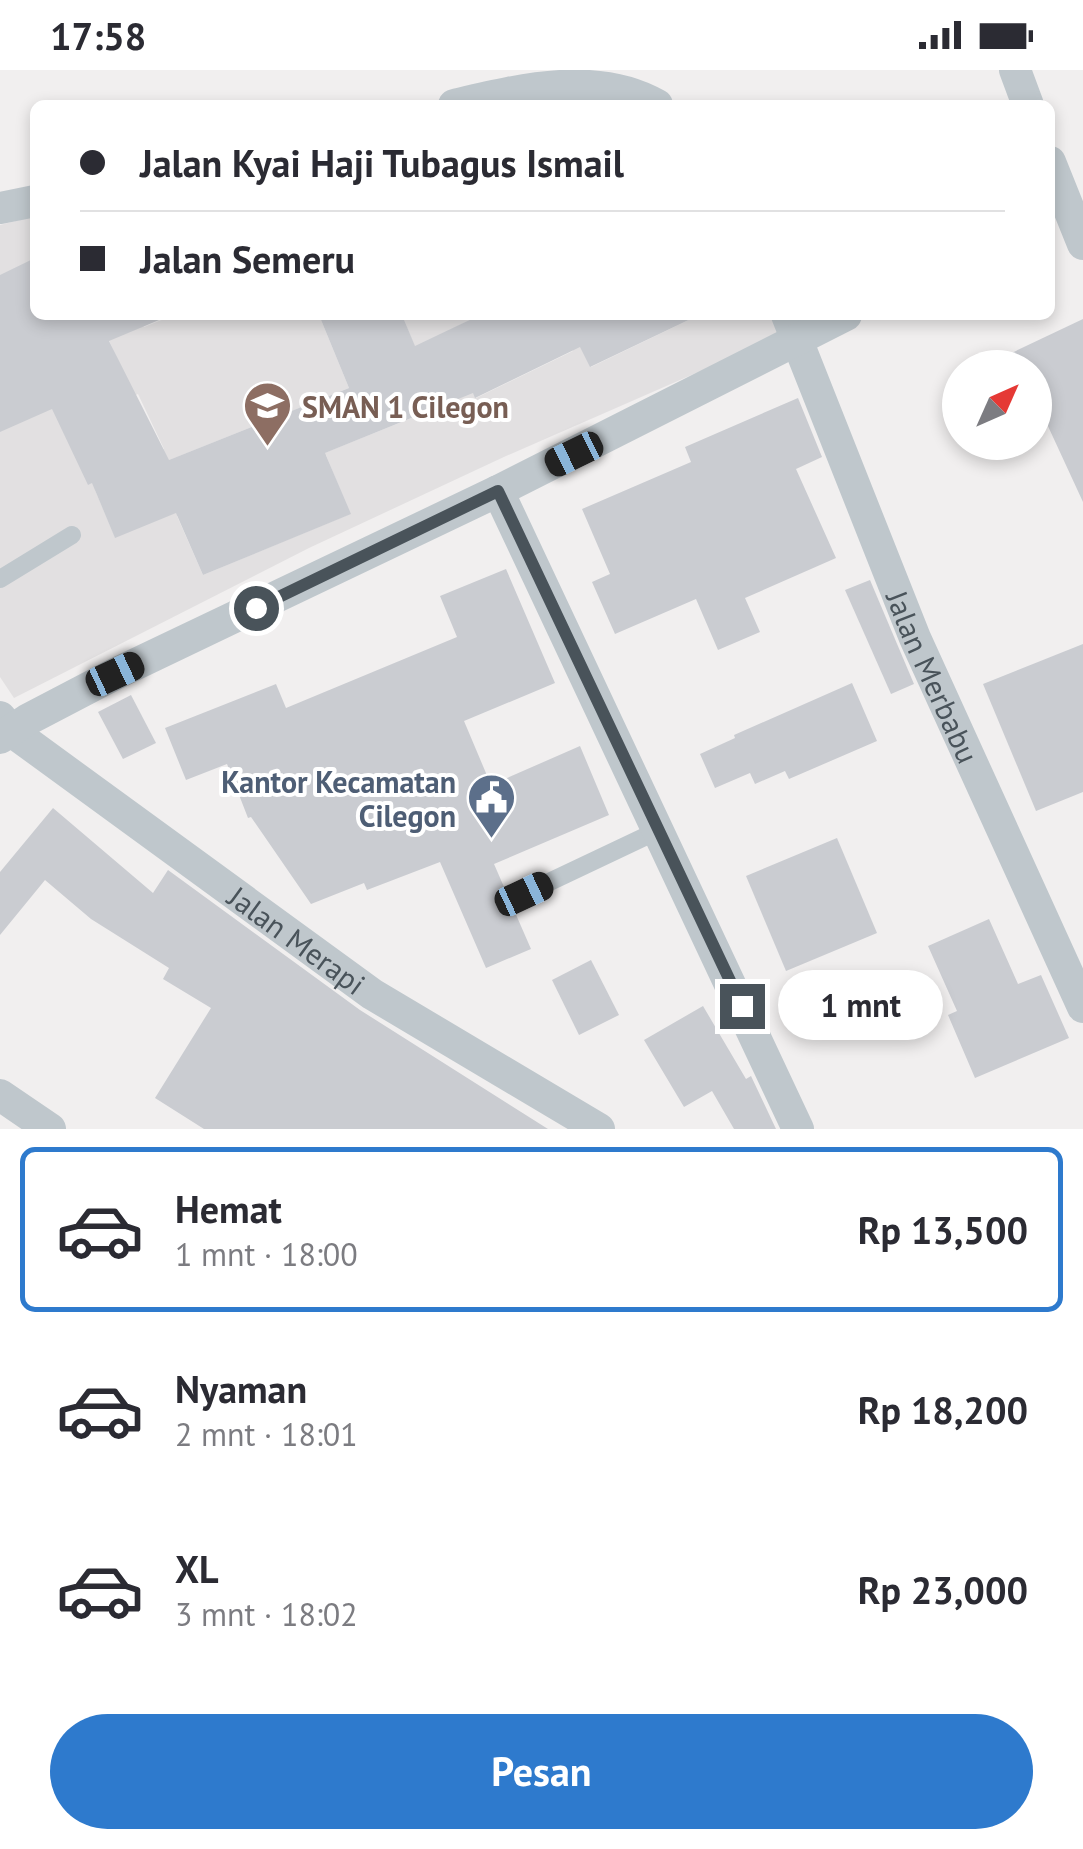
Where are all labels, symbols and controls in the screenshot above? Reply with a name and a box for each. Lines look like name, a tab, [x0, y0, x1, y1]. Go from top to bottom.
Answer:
text: 17:58	[50, 11, 146, 60]
text: Jalan Kyai Haji Tubagus Ismail	[140, 138, 624, 187]
text: Jalan Semeru	[140, 234, 355, 283]
north arrow	[942, 350, 1052, 460]
map controls	[942, 350, 1052, 460]
school or university icon: SMAN 1 Cilegon	[241, 380, 293, 448]
place label: SMAN 1 Cilegon	[302, 387, 509, 426]
car	[540, 427, 608, 481]
street label: Jalan Merbabu	[878, 583, 989, 769]
route start	[234, 586, 279, 631]
car	[81, 648, 149, 700]
place label: Kantor Kecamatan Cilegon	[221, 762, 456, 835]
public building icon: Kantor Kecamatan Cilegon	[465, 772, 517, 840]
car	[490, 868, 558, 920]
street label: Jalan Merapi	[220, 875, 373, 1002]
callout: 1 mnt	[777, 971, 942, 1041]
route end	[720, 984, 765, 1029]
text: 1 mnt	[820, 984, 901, 1026]
text: Hemat	[175, 1184, 282, 1233]
icon: car	[55, 1185, 145, 1275]
text: Rp 13,500	[858, 1205, 1028, 1254]
text: 1 mnt · 18:00	[175, 1233, 358, 1275]
text: Nyaman	[175, 1364, 307, 1413]
icon: car	[55, 1365, 145, 1455]
text: Rp 18,200	[858, 1385, 1028, 1434]
text: 2 mnt · 18:01	[175, 1413, 358, 1455]
text: XL	[175, 1544, 219, 1593]
icon: car	[55, 1545, 145, 1635]
text: Rp 23,000	[858, 1565, 1028, 1614]
text: 3 mnt · 18:02	[175, 1593, 358, 1635]
button: Pesan	[50, 1714, 1033, 1829]

